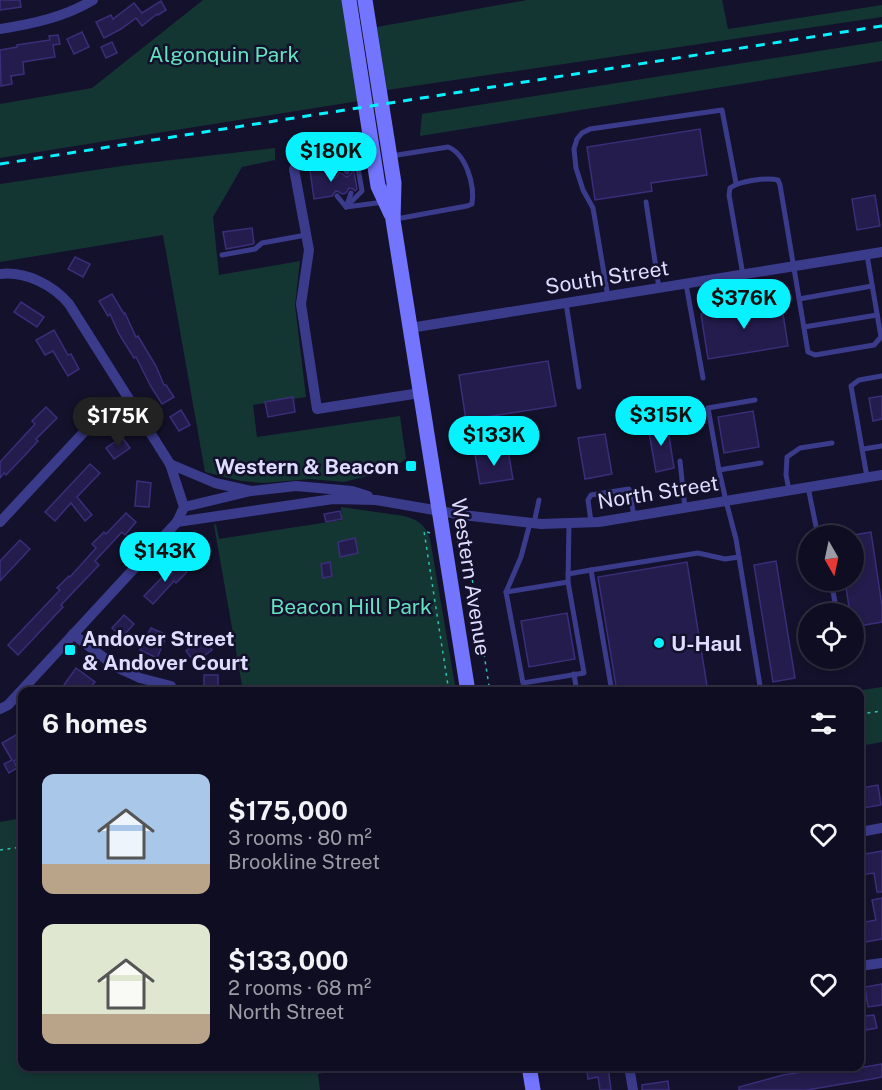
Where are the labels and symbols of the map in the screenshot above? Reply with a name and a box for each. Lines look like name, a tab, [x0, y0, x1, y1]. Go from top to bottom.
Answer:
park label: Algonquin Park	[149, 42, 299, 67]
pin: $180K	[289, 132, 373, 183]
street label: South Street	[543, 255, 671, 299]
pin: $376K	[702, 279, 786, 330]
pin: $315K	[619, 396, 703, 447]
pin: $175K	[76, 397, 160, 448]
pin: $133K	[452, 416, 536, 467]
place label: Western & Beacon	[215, 454, 399, 479]
marker: Western & Beacon	[404, 459, 418, 473]
street label: North Street	[596, 470, 720, 514]
street label: Western Avenue	[446, 497, 496, 657]
north arrow	[798, 525, 864, 591]
pin: $143K	[123, 532, 207, 583]
park label: Beacon Hill Park	[270, 594, 432, 619]
place label: Andover Street & Andover Court	[82, 626, 249, 675]
place label: U-Haul	[671, 631, 742, 656]
marker: U-Haul	[652, 636, 666, 650]
marker: Andover Street & Andover Court	[63, 643, 77, 657]

